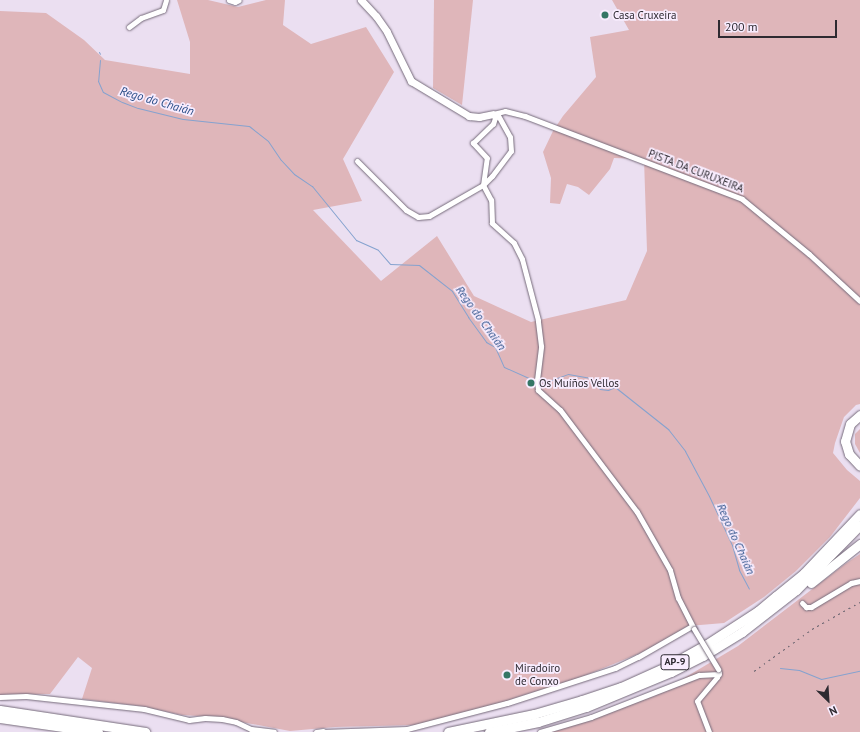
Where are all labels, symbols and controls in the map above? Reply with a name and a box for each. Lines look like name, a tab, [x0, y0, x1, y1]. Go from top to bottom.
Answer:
place label: Casa Cruxeira	[613, 8, 676, 22]
marker: Casa Cruxeira	[600, 10, 610, 20]
scale bar	[720, 12, 839, 38]
text: 200 m	[725, 19, 758, 34]
water label: Rego do Chaián	[118, 84, 196, 118]
street label: PISTA DA CURUXEIRA	[646, 147, 746, 195]
water label: Rego do Chaián	[453, 283, 509, 353]
place label: Os Muíños Vellos	[539, 376, 619, 390]
marker: Os Muíños Vellos	[526, 378, 536, 388]
water label: Rego do Chaián	[714, 501, 758, 577]
road number: AP-9	[660, 654, 690, 670]
place label: Miradoiro de Conxo	[515, 662, 560, 688]
marker: Miradoiro de Conxo	[502, 670, 512, 680]
north arrow	[808, 680, 848, 720]
text: N	[827, 703, 839, 719]

